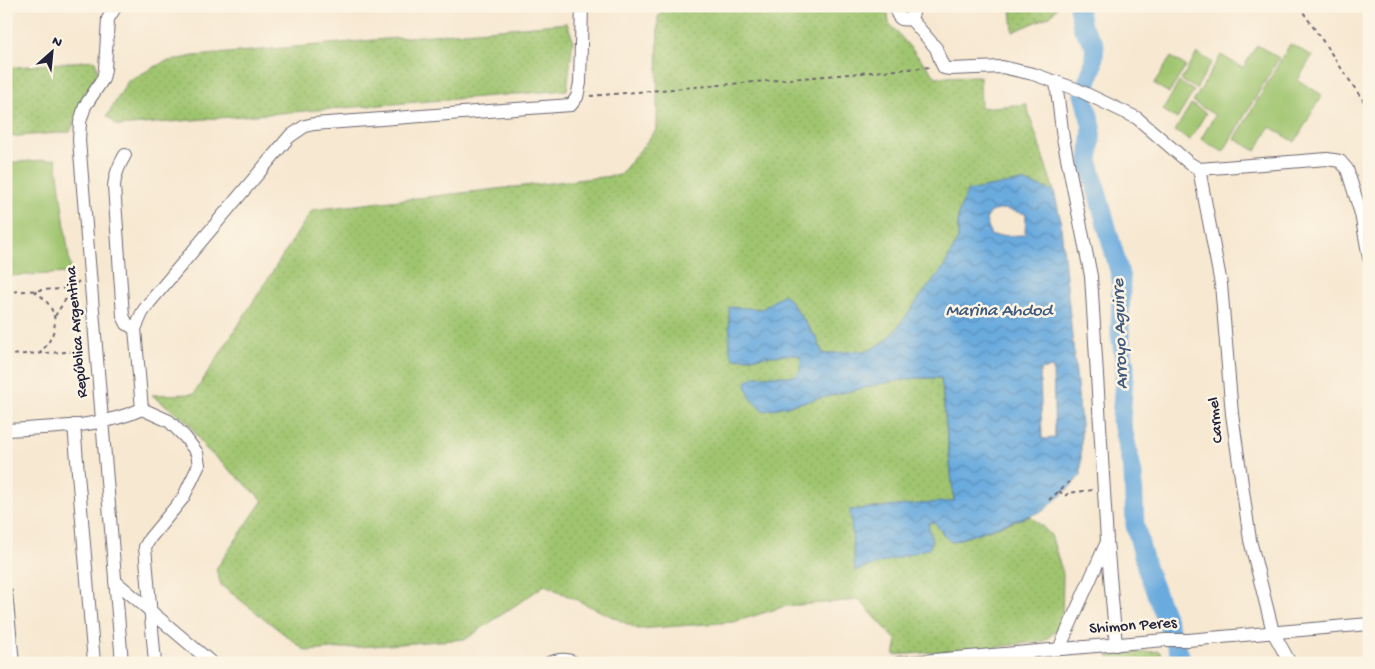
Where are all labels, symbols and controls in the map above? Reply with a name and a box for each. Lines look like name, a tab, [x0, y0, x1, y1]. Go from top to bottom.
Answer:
north arrow	[28, 28, 78, 78]
text: N	[49, 33, 65, 52]
street label: República Argentina	[63, 264, 93, 399]
water label: Arroyo Aguirre	[1109, 278, 1133, 390]
water label: Marina Ahdod	[946, 301, 1055, 322]
street label: Carmel	[1205, 396, 1229, 444]
street label: Shimon Peres	[1089, 614, 1178, 640]

